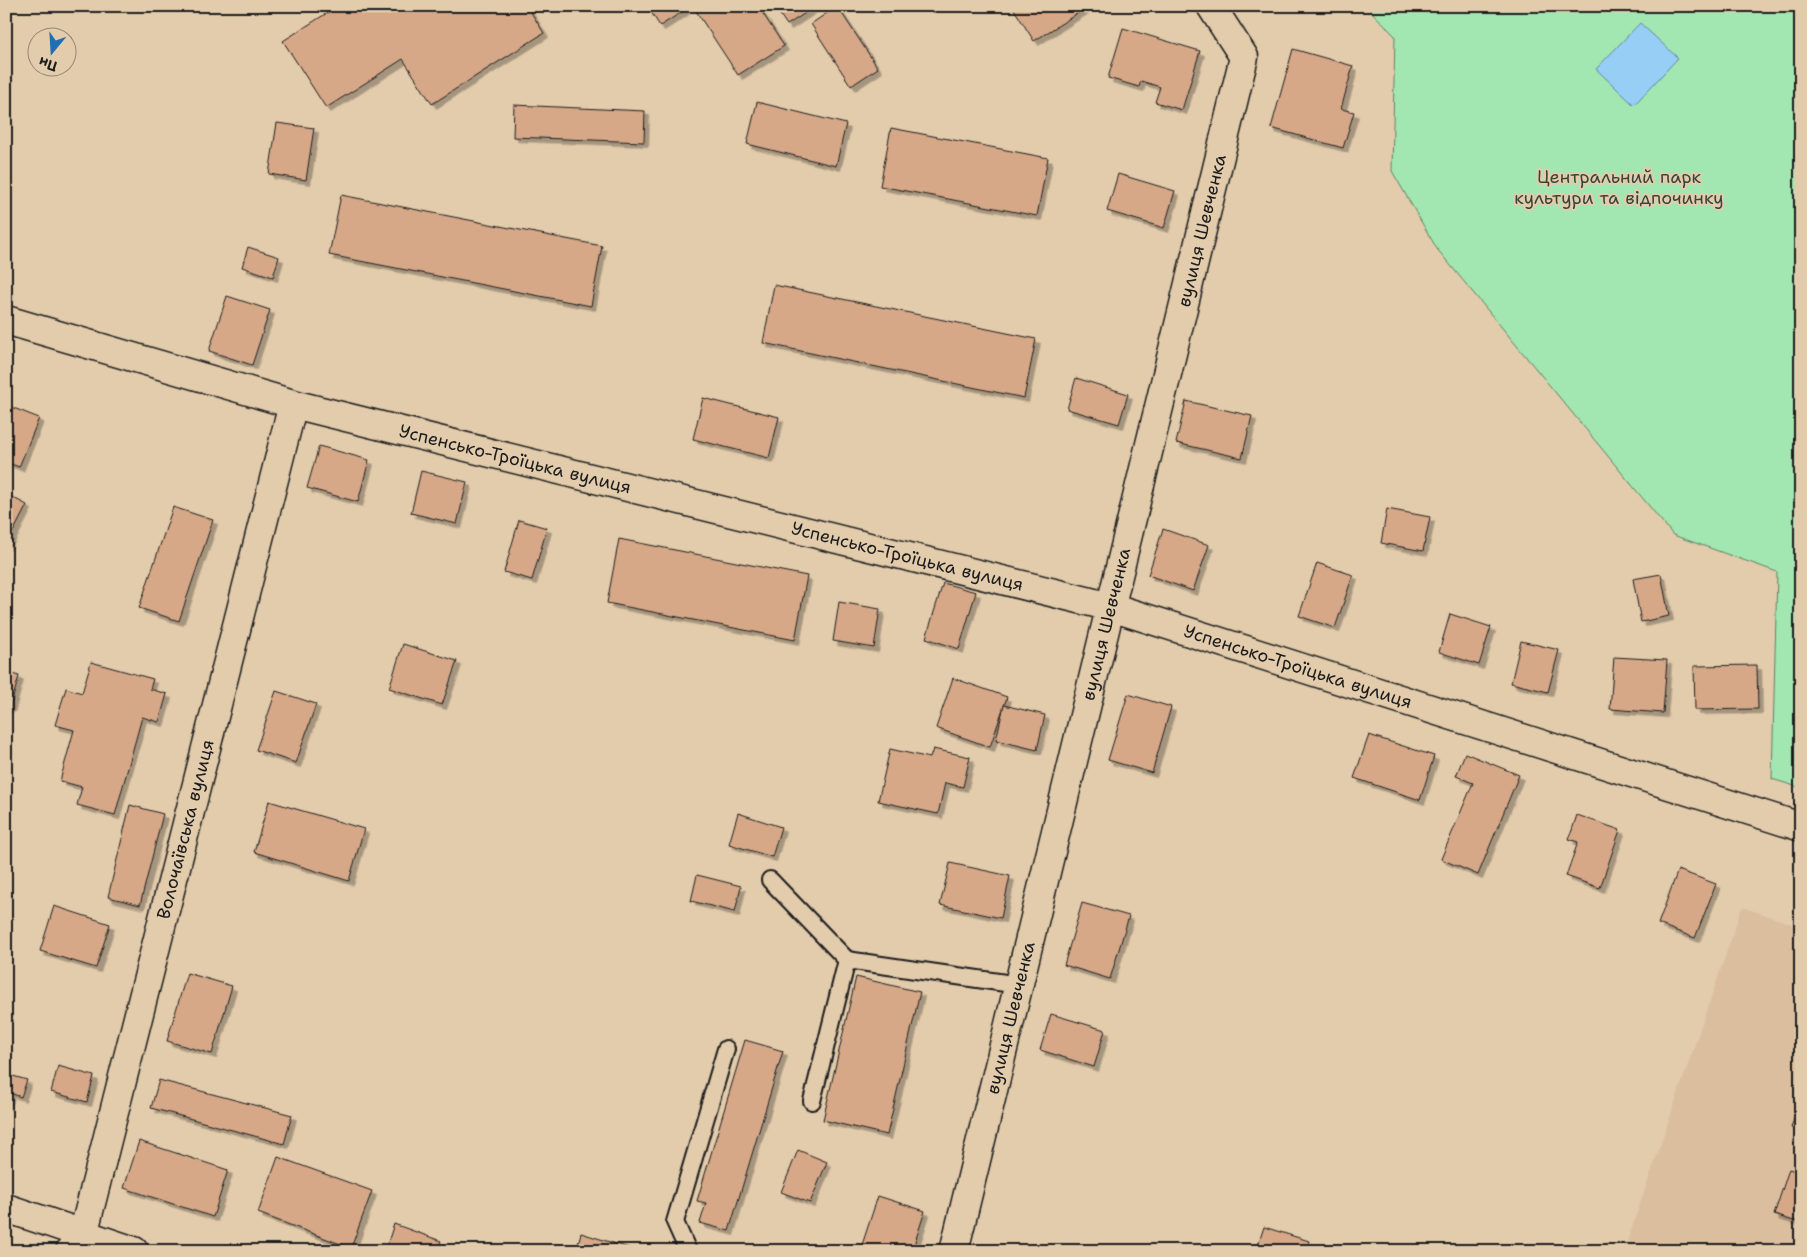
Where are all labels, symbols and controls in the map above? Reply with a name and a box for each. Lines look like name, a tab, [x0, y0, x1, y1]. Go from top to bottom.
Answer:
north arrow	[28, 28, 78, 78]
text: Пн	[36, 53, 60, 76]
street label: вулиця Шевченка	[1172, 152, 1232, 309]
park label: Центральний парк культури та відпочинку	[1514, 165, 1724, 210]
street label: Успенсько-Троїцька вулиця	[397, 419, 634, 500]
street label: Успенсько-Троїцька вулиця	[789, 516, 1026, 597]
street label: вулиця Шевченка	[1076, 545, 1136, 703]
street label: Успенсько-Троїцька вулиця	[1181, 619, 1415, 714]
street label: Волочаївська вулиця	[151, 737, 220, 922]
street label: вулиця Шевченка	[981, 939, 1041, 1097]

